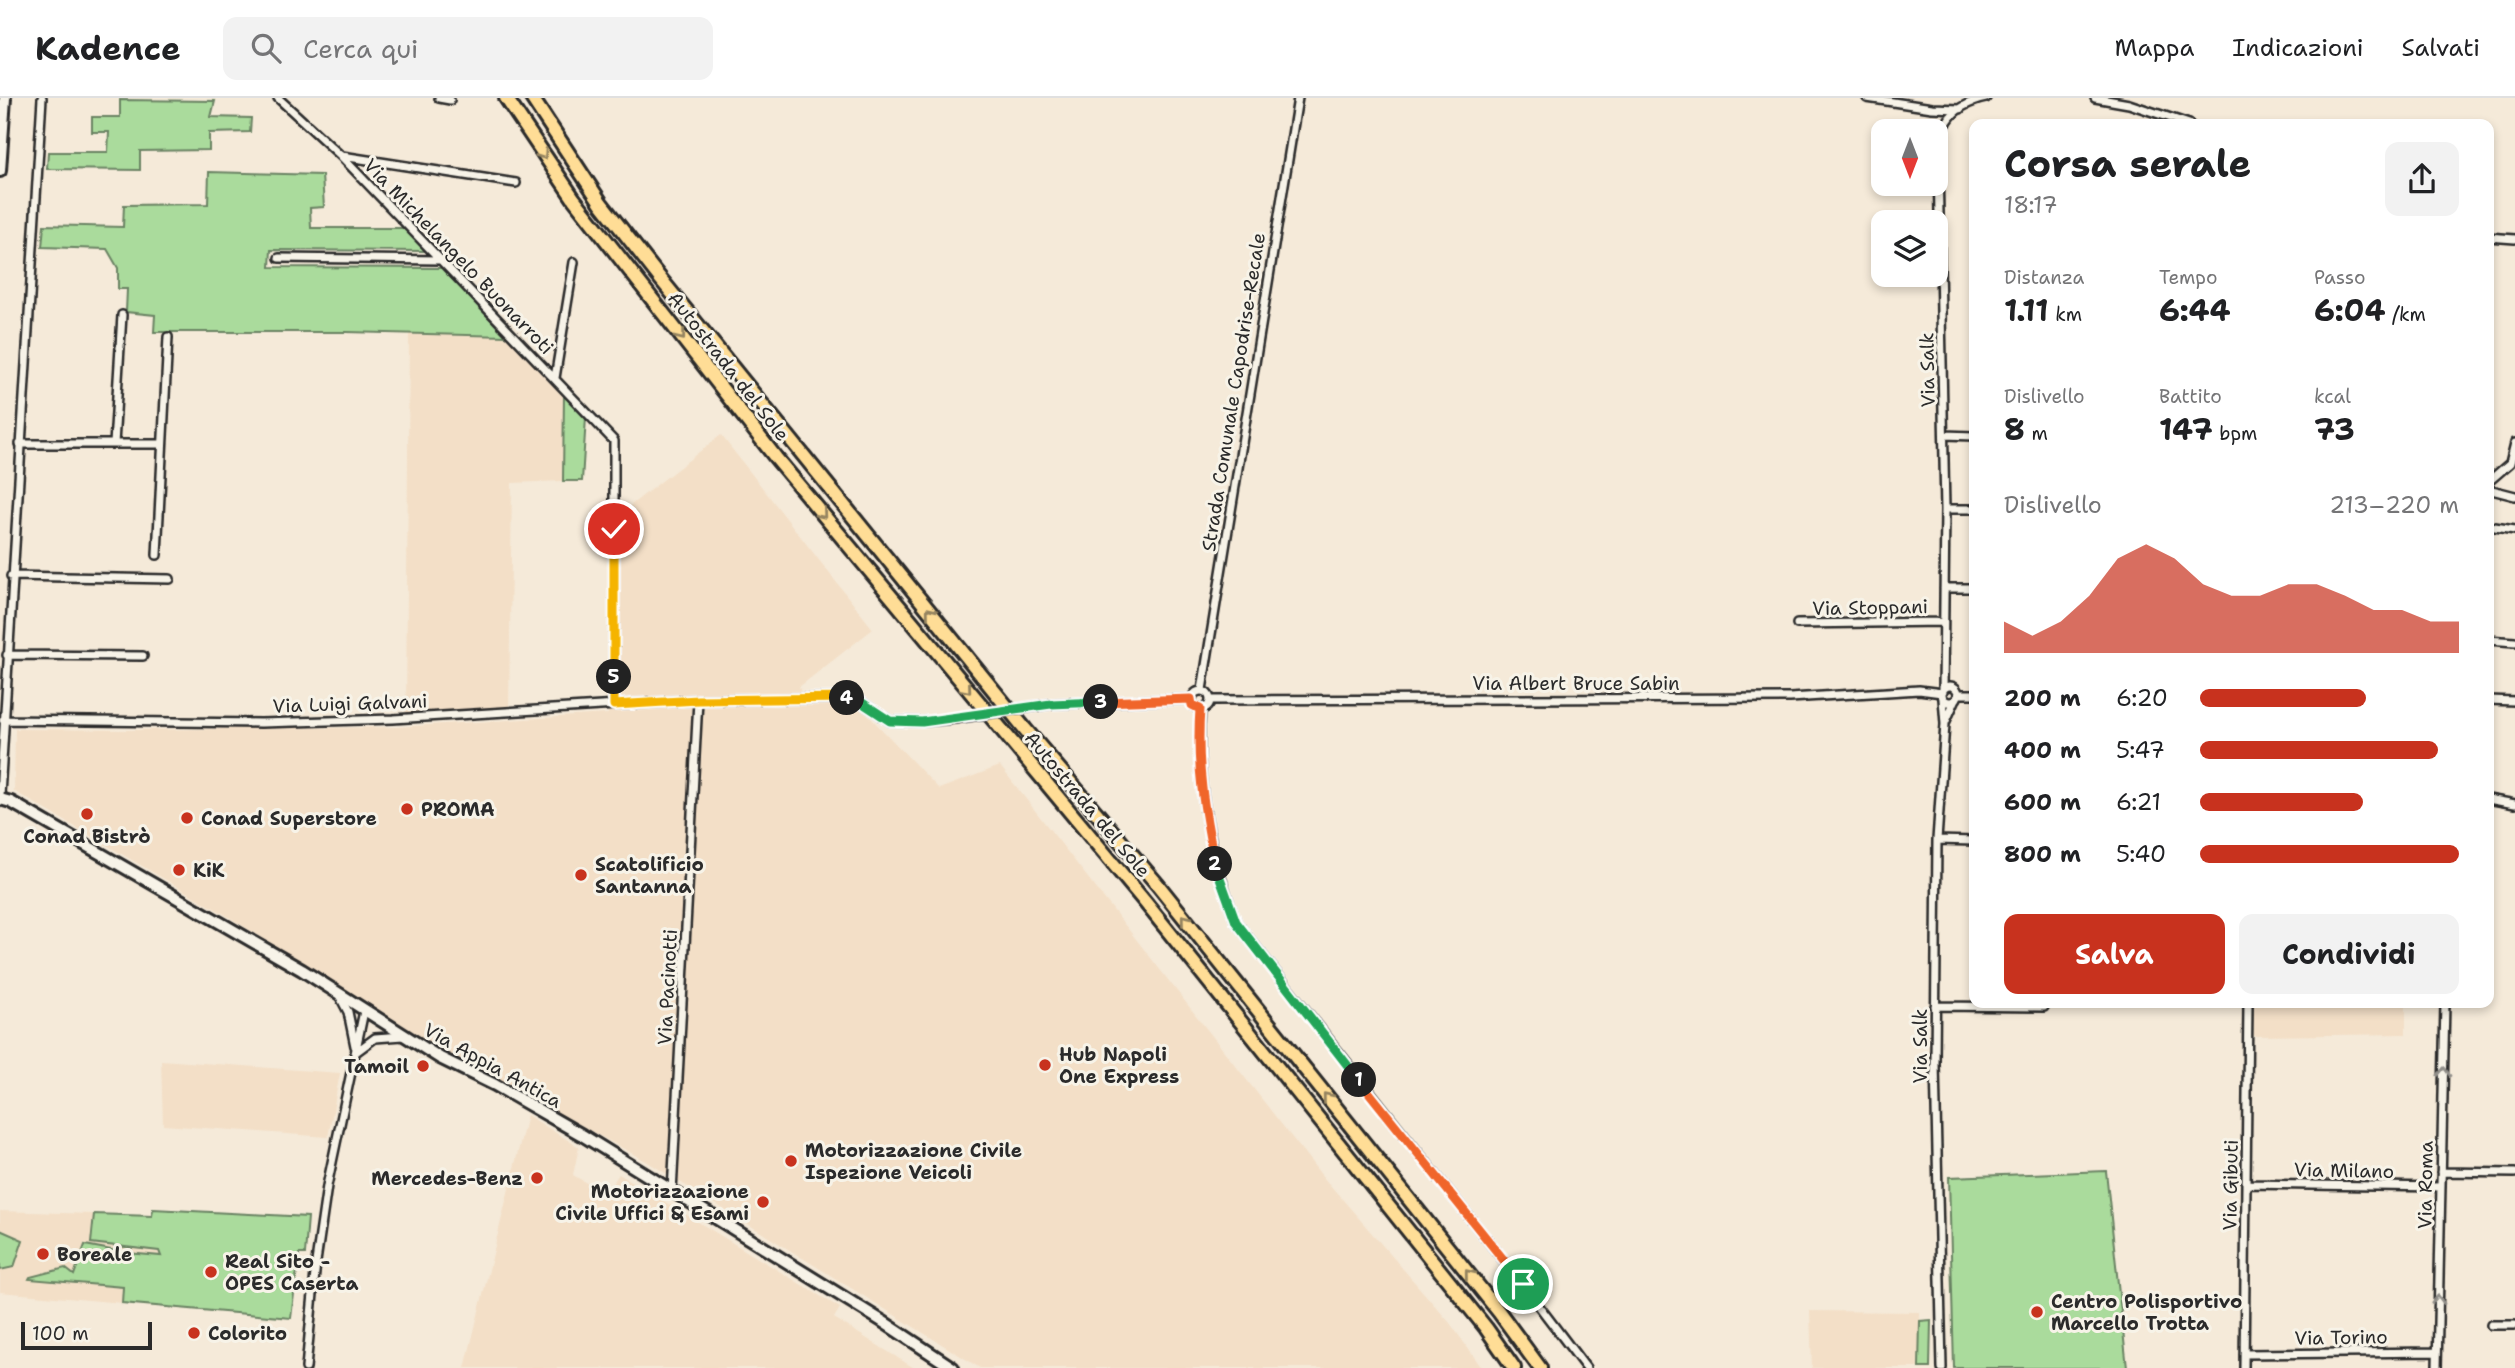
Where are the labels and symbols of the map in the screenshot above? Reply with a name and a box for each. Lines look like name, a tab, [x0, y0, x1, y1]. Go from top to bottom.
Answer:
north arrow	[1871, 119, 1948, 196]
one-way arrow	[535, 147, 547, 160]
street label: Via Michelangelo Buonarroti	[358, 153, 559, 360]
street label: Strada Comunale Capodrise-Recale	[1196, 231, 1271, 553]
street label: Autostrada del Sole	[662, 286, 795, 446]
one-way arrow	[672, 328, 685, 341]
street label: Via Salk	[1914, 332, 1941, 408]
pin	[584, 499, 644, 559]
one-way arrow	[814, 506, 827, 519]
street label: Via Stoppani	[1812, 594, 1928, 621]
one-way arrow	[925, 608, 938, 620]
pin: 5	[596, 660, 632, 694]
street label: Via Albert Bruce Sabin	[1472, 671, 1680, 696]
pin: 4	[830, 680, 864, 716]
one-way arrow	[959, 682, 972, 694]
pin: 3	[1084, 684, 1118, 720]
street label: Via Luigi Galvani	[272, 688, 428, 719]
street label: Autostrada del Sole	[1019, 726, 1156, 883]
place label: PROMA	[421, 797, 495, 822]
marker: PROMA	[399, 801, 415, 817]
marker: Conad Bistrò	[79, 806, 95, 822]
place label: Conad Superstore	[201, 806, 377, 831]
marker: Conad Superstore	[179, 810, 195, 826]
place label: Conad Bistrò	[23, 824, 151, 849]
pin: 2	[1198, 846, 1232, 882]
place label: Scatolificio Santanna	[595, 852, 704, 899]
place label: KiK	[193, 858, 225, 883]
marker: KiK	[171, 862, 187, 878]
marker: Scatolificio Santanna	[573, 867, 589, 883]
one-way arrow	[1180, 915, 1193, 927]
street label: Via Pacinotti	[652, 928, 683, 1046]
street label: Via Salk	[1908, 1008, 1933, 1084]
street label: Via Appia Antica	[419, 1017, 566, 1114]
place label: Hub Napoli One Express	[1059, 1042, 1179, 1089]
place label: Tamoil	[344, 1054, 409, 1079]
marker: Hub Napoli One Express	[1037, 1057, 1053, 1073]
marker: Tamoil	[415, 1058, 431, 1074]
pin: 1	[1342, 1062, 1376, 1098]
one-way arrow	[2436, 1067, 2452, 1077]
one-way arrow	[1323, 1092, 1335, 1105]
place label: Motorizzazione Civile Ispezione Veicoli	[805, 1138, 1022, 1185]
street label: Via Gibuti	[2217, 1139, 2244, 1231]
street label: Via Roma	[2412, 1140, 2439, 1229]
marker: Motorizzazione Civile Ispezione Veicoli	[783, 1153, 799, 1169]
street label: Via Milano	[2294, 1157, 2394, 1184]
place label: Mercedes-Benz	[371, 1166, 523, 1191]
marker: Mercedes-Benz	[529, 1170, 545, 1186]
place label: Motorizzazione Civile Uffici & Esami	[555, 1179, 749, 1226]
marker: Motorizzazione Civile Uffici & Esami	[755, 1194, 771, 1210]
place label: Boreale	[57, 1242, 132, 1267]
marker: Boreale	[35, 1246, 51, 1262]
place label: Real Sito - OPES Caserta	[225, 1249, 358, 1296]
pin	[1493, 1254, 1553, 1314]
marker: Real Sito - OPES Caserta	[203, 1264, 219, 1280]
one-way arrow	[1465, 1270, 1478, 1282]
place label: Centro Polisportivo Marcello Trotta	[2051, 1289, 2242, 1336]
one-way arrow	[2431, 1294, 2446, 1305]
marker: Centro Polisportivo Marcello Trotta	[2029, 1304, 2045, 1320]
scale bar	[21, 1319, 152, 1351]
place label: Colorito	[208, 1321, 287, 1346]
street label: Via Torino	[2294, 1324, 2388, 1351]
marker: Colorito	[186, 1325, 202, 1341]

